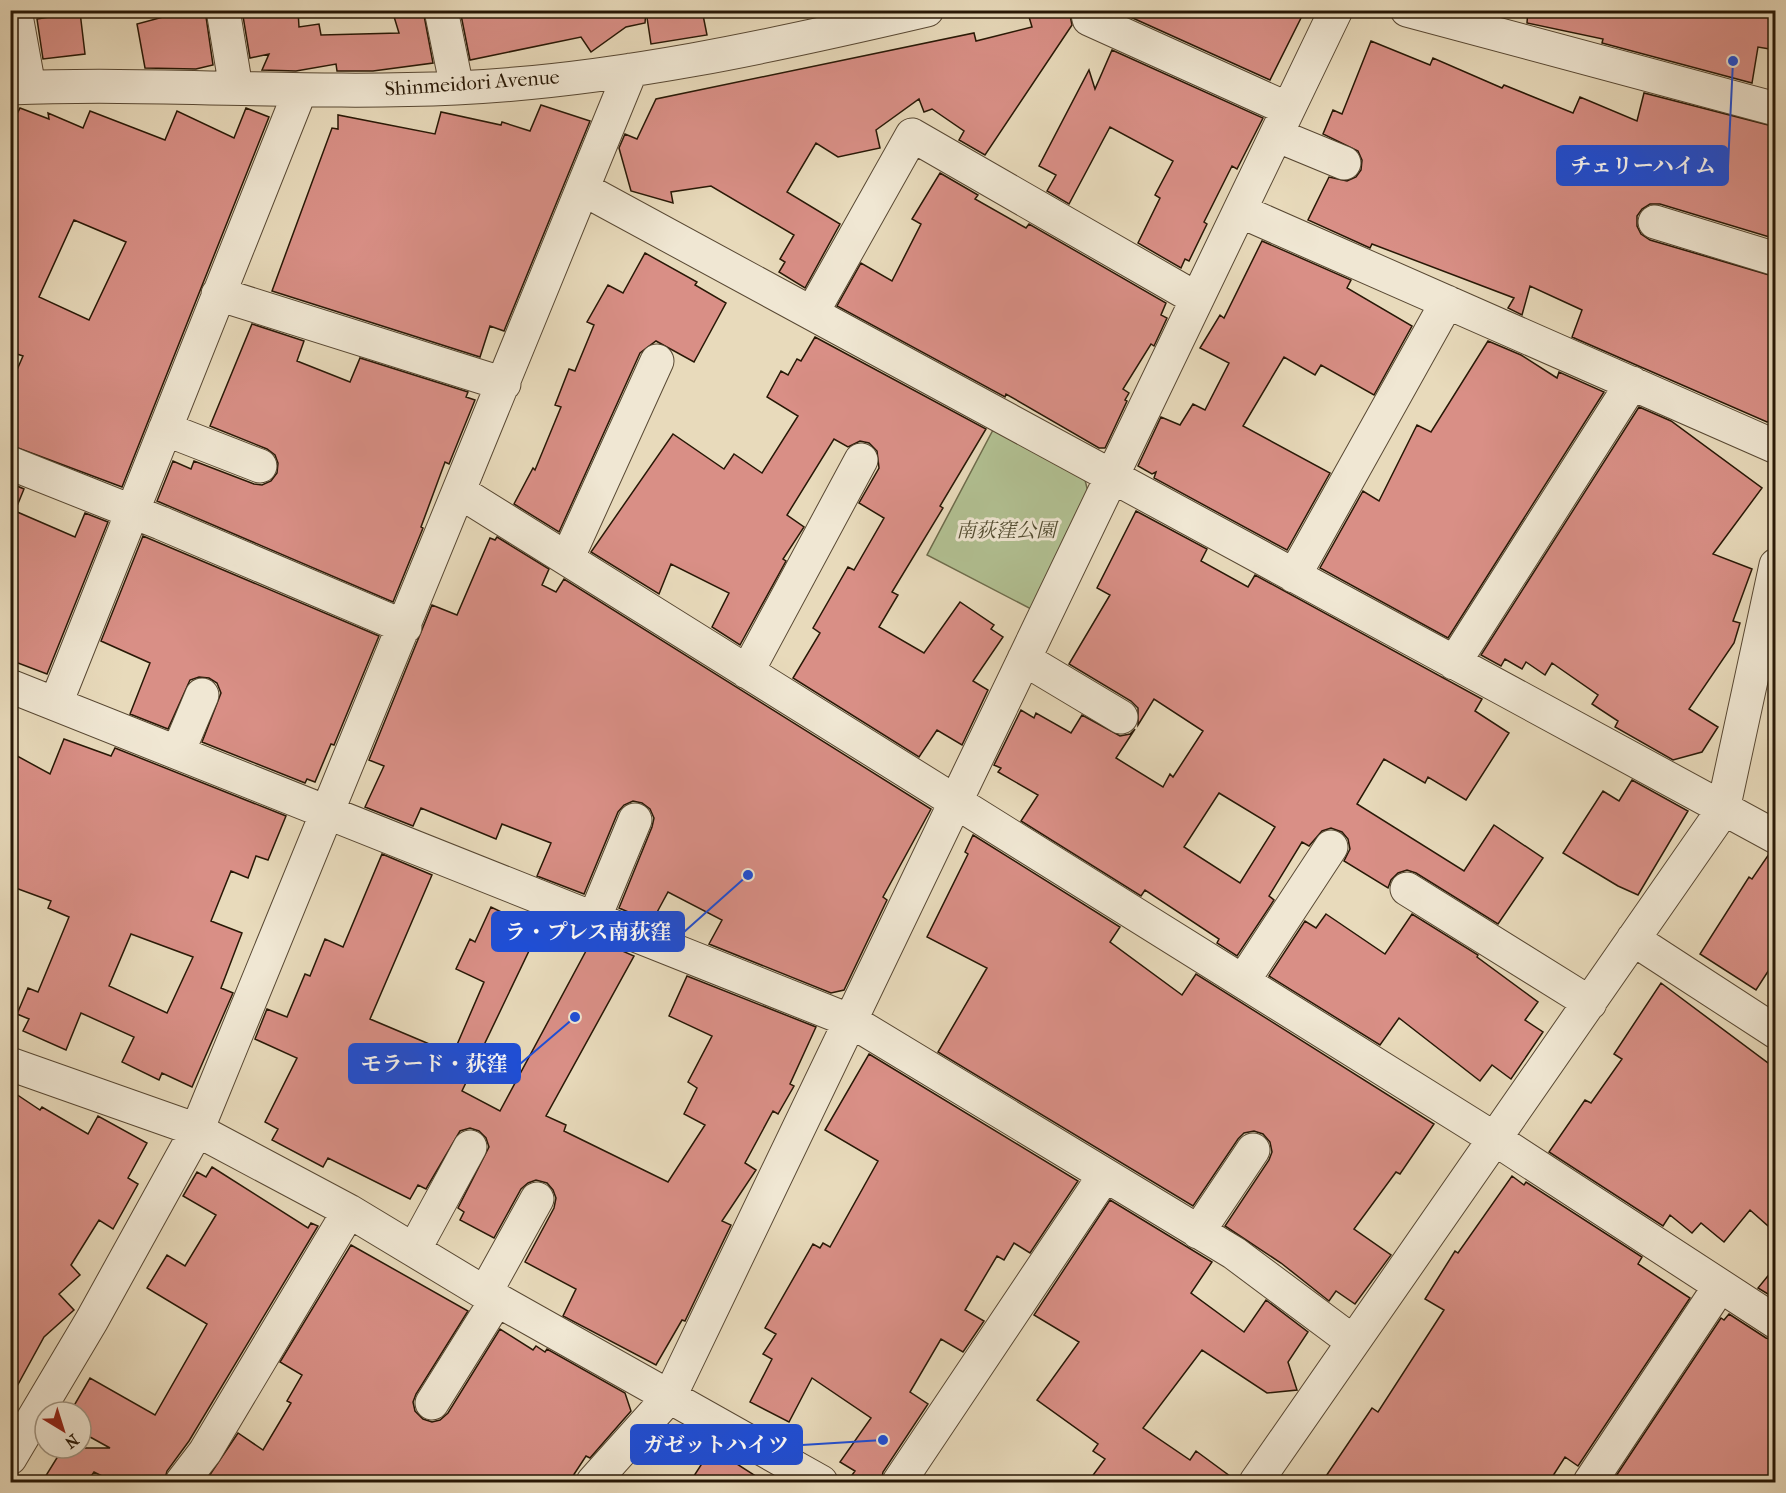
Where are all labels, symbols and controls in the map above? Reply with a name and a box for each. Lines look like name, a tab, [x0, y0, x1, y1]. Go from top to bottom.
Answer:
street label: Shinmeidori Avenue	[384, 65, 560, 101]
callout: チェリーハイム	[1557, 146, 1728, 185]
text: チェリーハイム	[1570, 154, 1716, 178]
park label: 南荻窪公園	[956, 519, 1059, 542]
callout: ラ・プレス南荻窪	[492, 912, 684, 951]
text: ラ・プレス南荻窪	[505, 920, 671, 944]
callout: モラード・荻窪	[349, 1044, 520, 1083]
text: モラード・荻窪	[361, 1052, 508, 1076]
north arrow	[33, 1400, 93, 1460]
callout: ガゼットハイツ	[631, 1425, 802, 1464]
text: N	[61, 1430, 83, 1453]
text: ガゼットハイツ	[643, 1433, 789, 1457]

